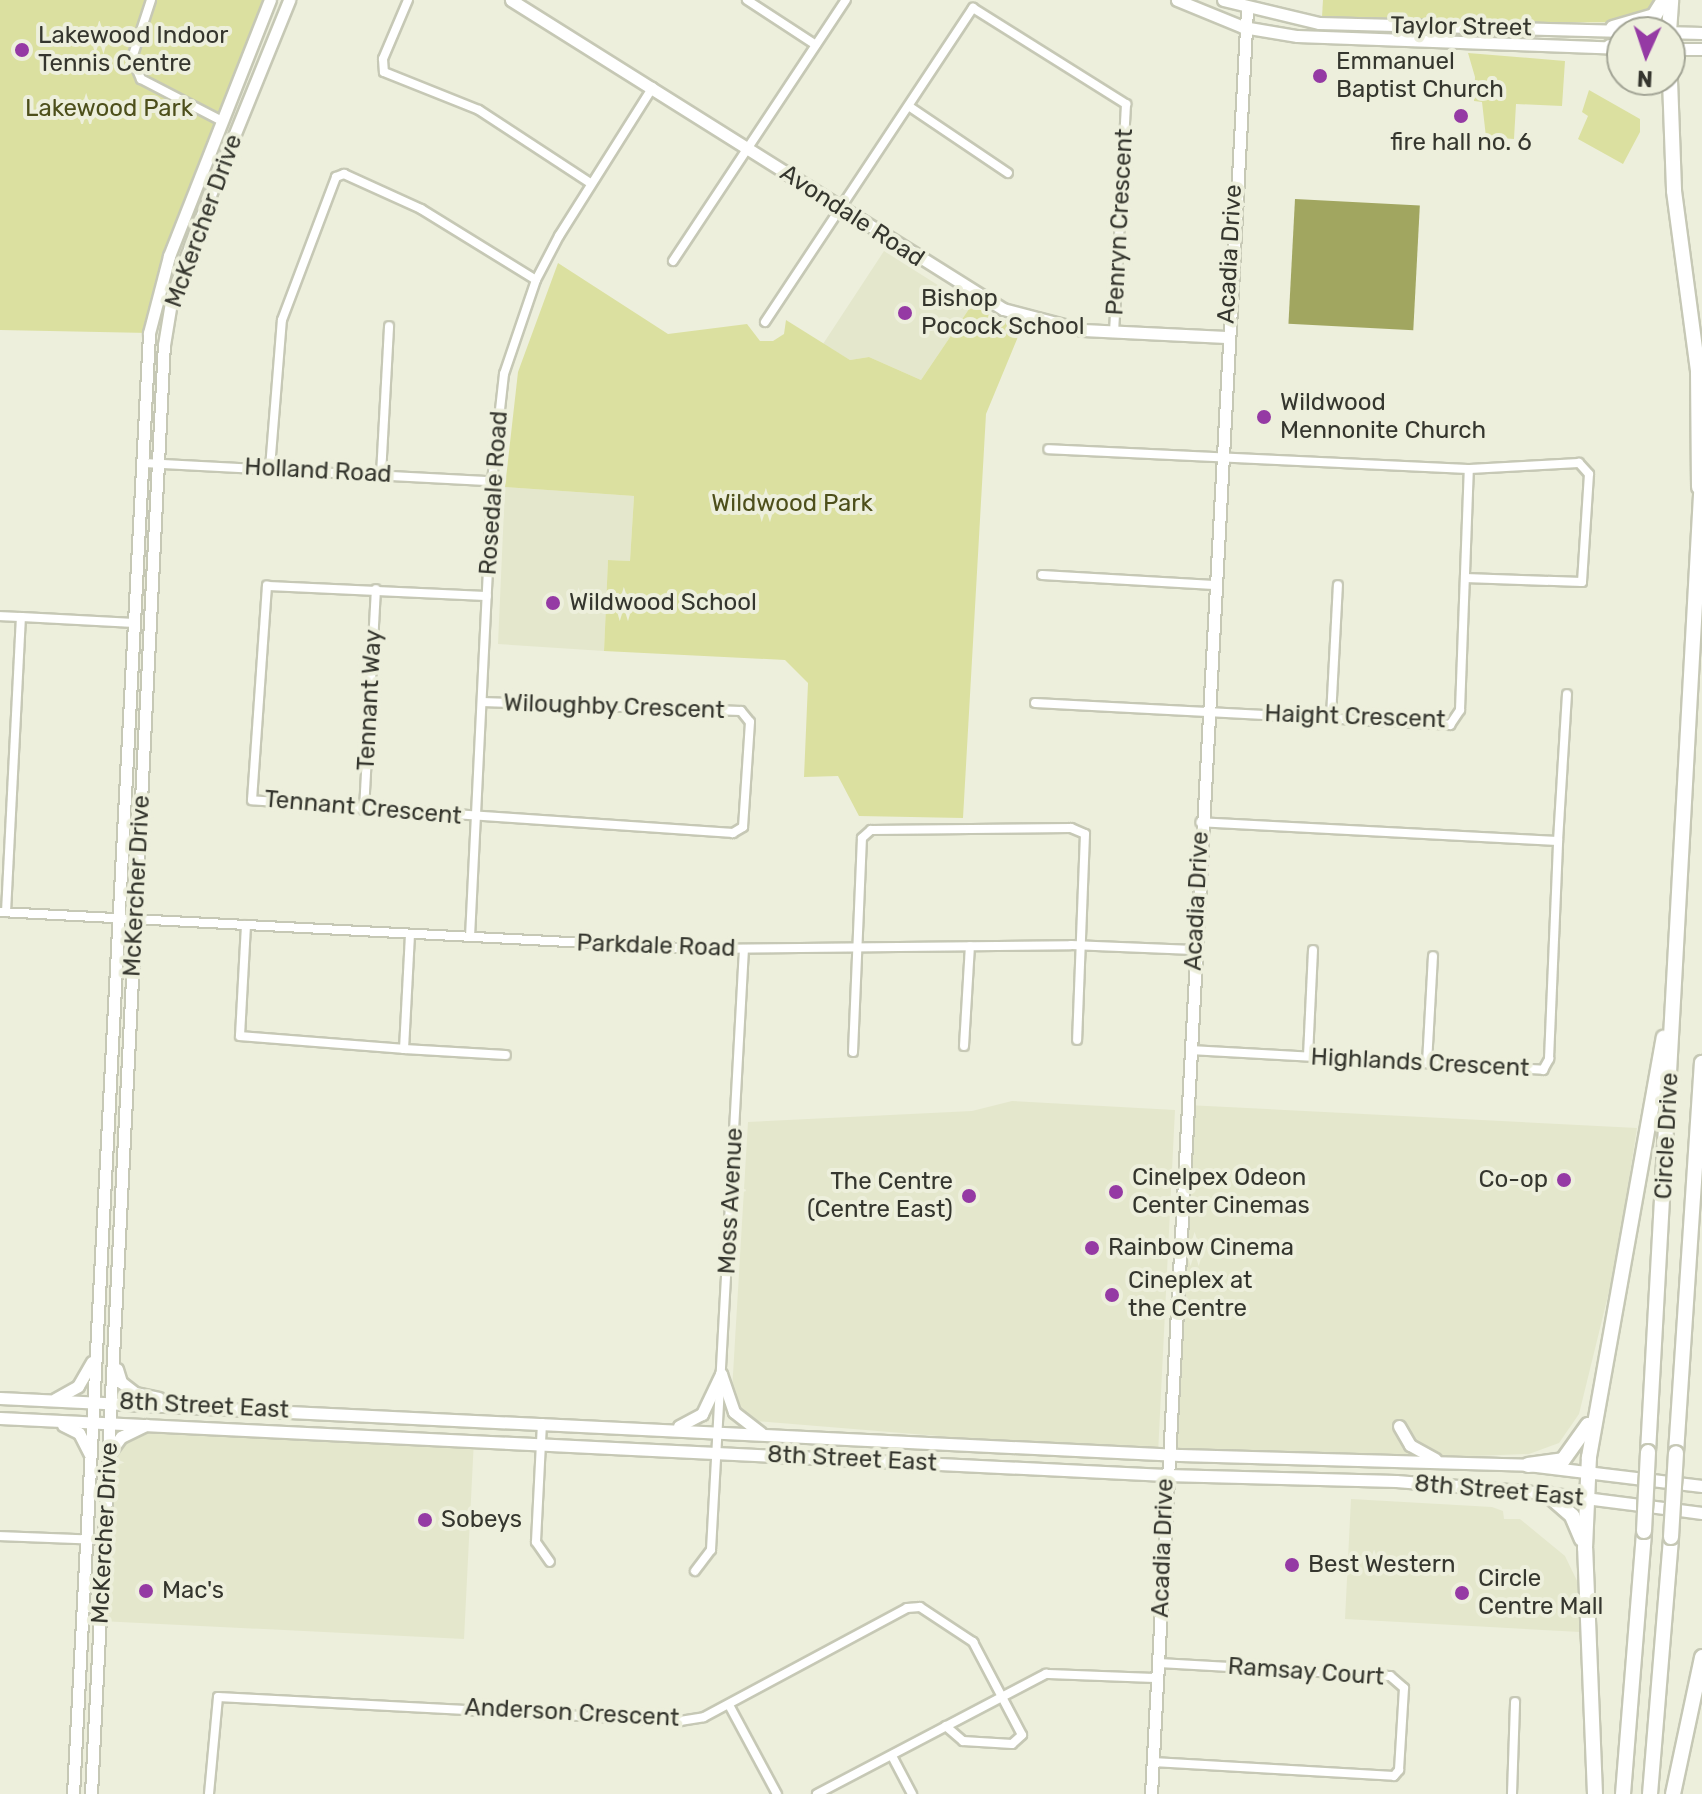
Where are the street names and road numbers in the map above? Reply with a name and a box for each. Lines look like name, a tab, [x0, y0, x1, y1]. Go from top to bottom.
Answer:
street label: Taylor Street	[1390, 11, 1532, 43]
street label: Penryn Crescent	[1101, 128, 1139, 316]
street label: McKercher Drive	[159, 130, 249, 312]
street label: Avondale Road	[775, 159, 929, 273]
street label: Acadia Drive	[1212, 184, 1248, 324]
street label: Rosedale Road	[474, 410, 514, 576]
street label: Holland Road	[244, 453, 392, 489]
street label: Tennant Way	[352, 628, 388, 772]
street label: Wiloughby Crescent	[503, 689, 725, 725]
street label: Haight Crescent	[1264, 699, 1446, 735]
street label: Tennant Crescent	[263, 785, 463, 831]
street label: McKercher Drive	[118, 794, 156, 978]
street label: Acadia Drive	[1179, 831, 1215, 971]
street label: Parkdale Road	[576, 929, 736, 963]
street label: Highlands Crescent	[1310, 1043, 1530, 1083]
street label: Circle Drive	[1649, 1072, 1685, 1200]
street label: Moss Avenue	[713, 1127, 749, 1275]
street label: 8th Street East	[118, 1387, 290, 1425]
street label: 8th Street East	[766, 1440, 938, 1478]
street label: McKercher Drive	[86, 1441, 124, 1625]
street label: 8th Street East	[1413, 1469, 1585, 1513]
street label: Acadia Drive	[1146, 1478, 1180, 1618]
street label: Ramsay Court	[1227, 1652, 1385, 1692]
street label: Anderson Crescent	[464, 1693, 680, 1733]

